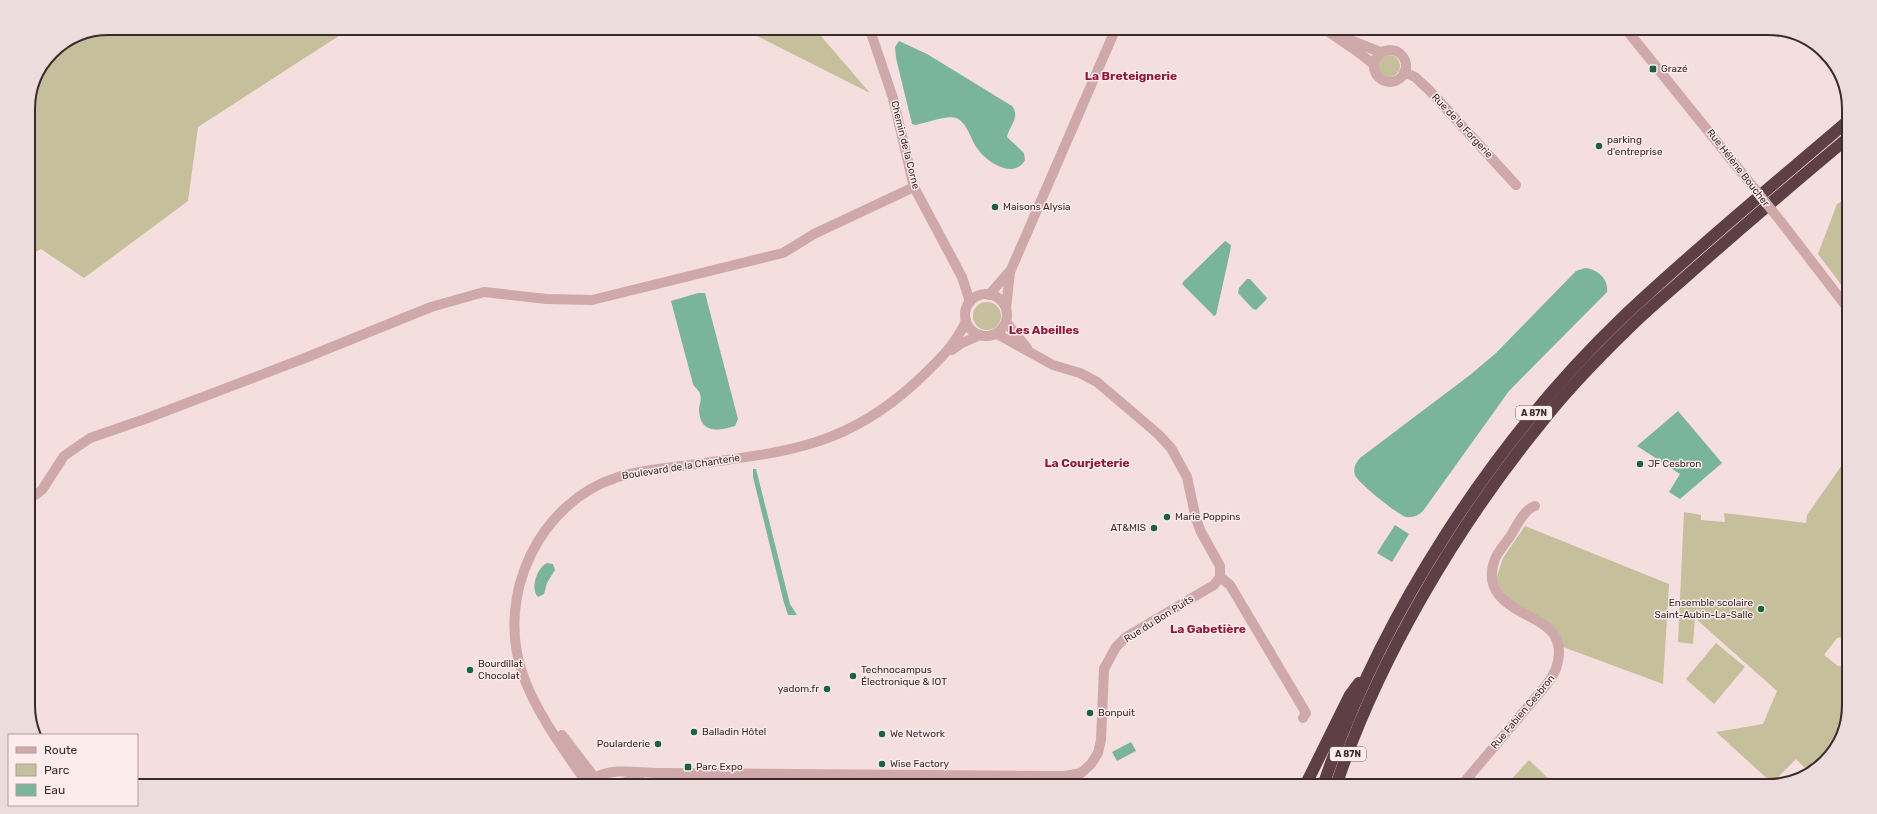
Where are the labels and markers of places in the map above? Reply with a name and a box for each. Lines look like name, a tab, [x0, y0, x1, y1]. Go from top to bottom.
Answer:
place label: Grazé	[1661, 63, 1688, 75]
marker: Grazé	[1648, 64, 1658, 74]
place label: parking d'entreprise	[1607, 134, 1663, 158]
marker: parking d'entreprise	[1594, 141, 1604, 151]
place label: Maisons Alysia	[1003, 201, 1071, 213]
marker: Maisons Alysia	[990, 202, 1000, 212]
place label: JF Cesbron	[1648, 458, 1701, 470]
marker: JF Cesbron	[1635, 459, 1645, 469]
place label: Marie Poppins	[1175, 511, 1240, 523]
marker: Marie Poppins	[1162, 512, 1172, 522]
place label: AT&MIS	[1111, 522, 1146, 534]
marker: AT&MIS	[1149, 523, 1159, 533]
place label: Ensemble scolaire Saint-Aubin-La-Salle	[1655, 597, 1753, 621]
marker: Ensemble scolaire Saint-Aubin-La-Salle	[1756, 604, 1766, 614]
place label: Bourdillat Chocolat	[478, 658, 523, 682]
place label: Technocampus Électronique & IOT	[861, 664, 947, 688]
marker: Bourdillat Chocolat	[465, 665, 475, 675]
marker: Technocampus Électronique & IOT	[848, 671, 858, 681]
place label: yadom.fr	[778, 683, 819, 695]
marker: yadom.fr	[822, 684, 832, 694]
place label: Bonpuit	[1098, 707, 1135, 719]
marker: Bonpuit	[1085, 708, 1095, 718]
place label: Balladin Hôtel	[702, 726, 766, 738]
marker: Balladin Hôtel	[689, 727, 699, 737]
place label: We Network	[890, 728, 946, 740]
marker: We Network	[877, 729, 887, 739]
place label: Poularderie	[597, 738, 650, 750]
marker: Poularderie	[653, 739, 663, 749]
place label: Wise Factory	[890, 758, 950, 770]
marker: Wise Factory	[877, 759, 887, 769]
place label: Parc Expo	[696, 761, 743, 773]
marker: Parc Expo	[683, 762, 693, 772]

